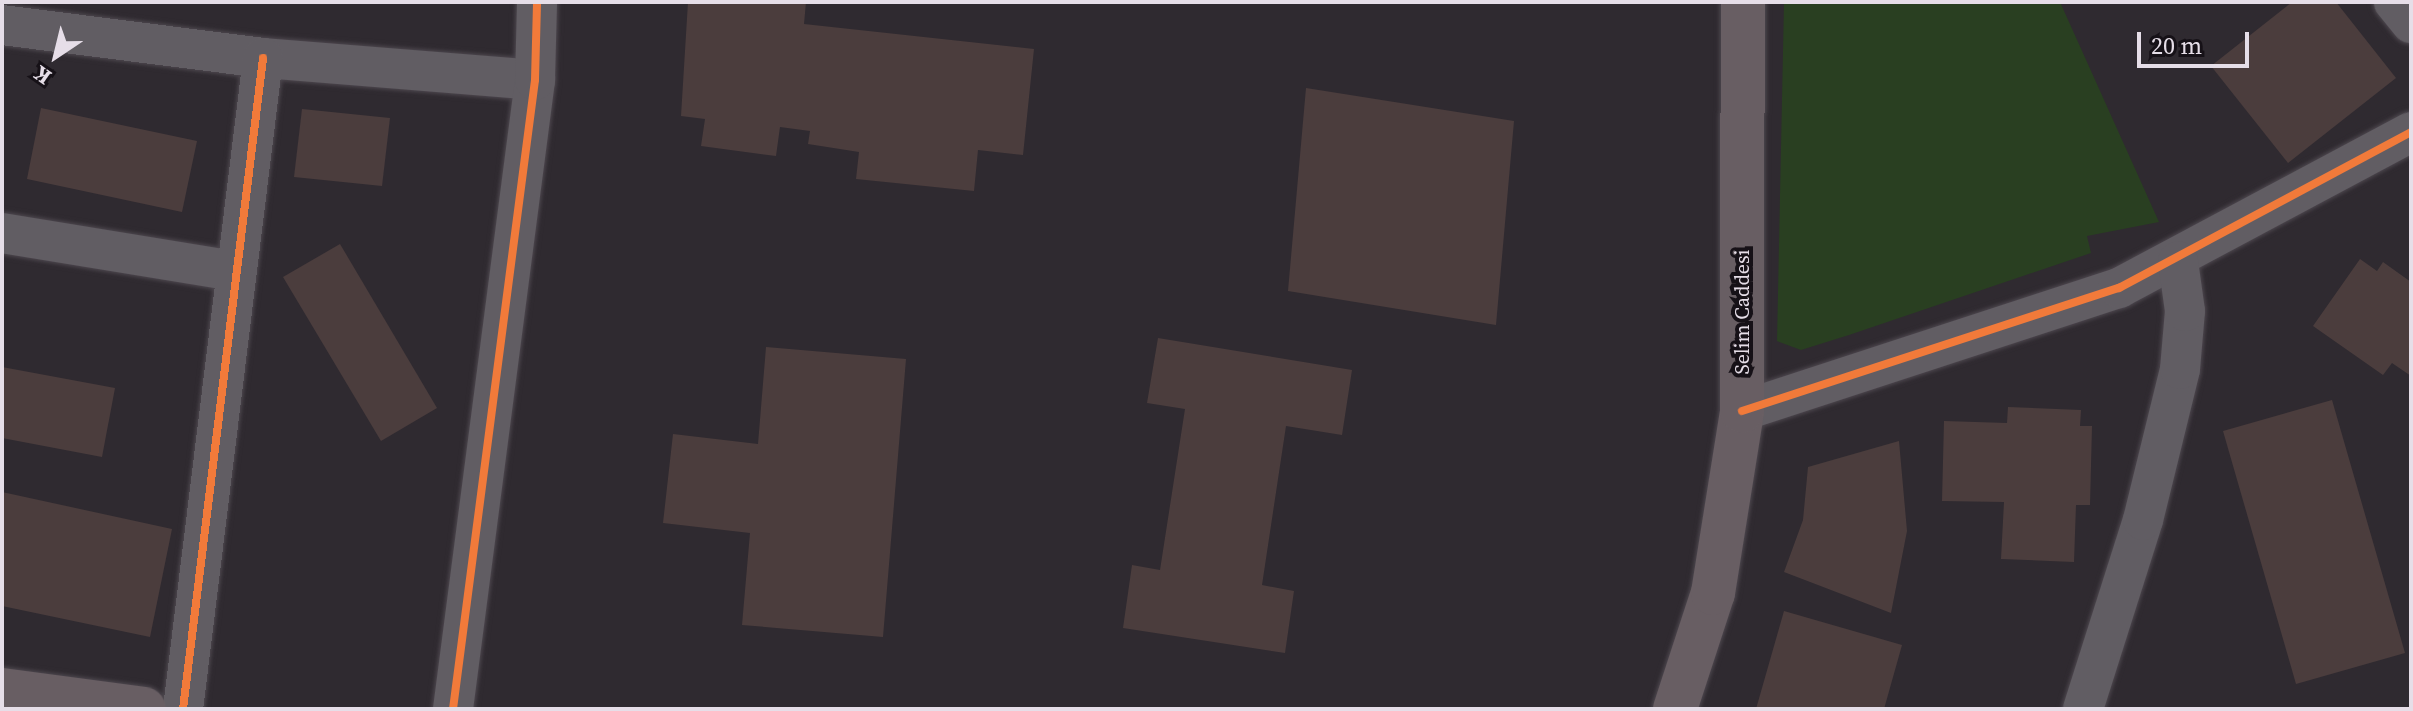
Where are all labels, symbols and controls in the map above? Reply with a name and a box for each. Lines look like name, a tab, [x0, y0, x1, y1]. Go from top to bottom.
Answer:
north arrow	[16, 16, 96, 96]
scale bar	[2141, 16, 2253, 66]
text: 20 m	[2151, 29, 2202, 62]
text: K	[27, 59, 57, 92]
street label: Selim Caddesi	[1730, 249, 1754, 375]

